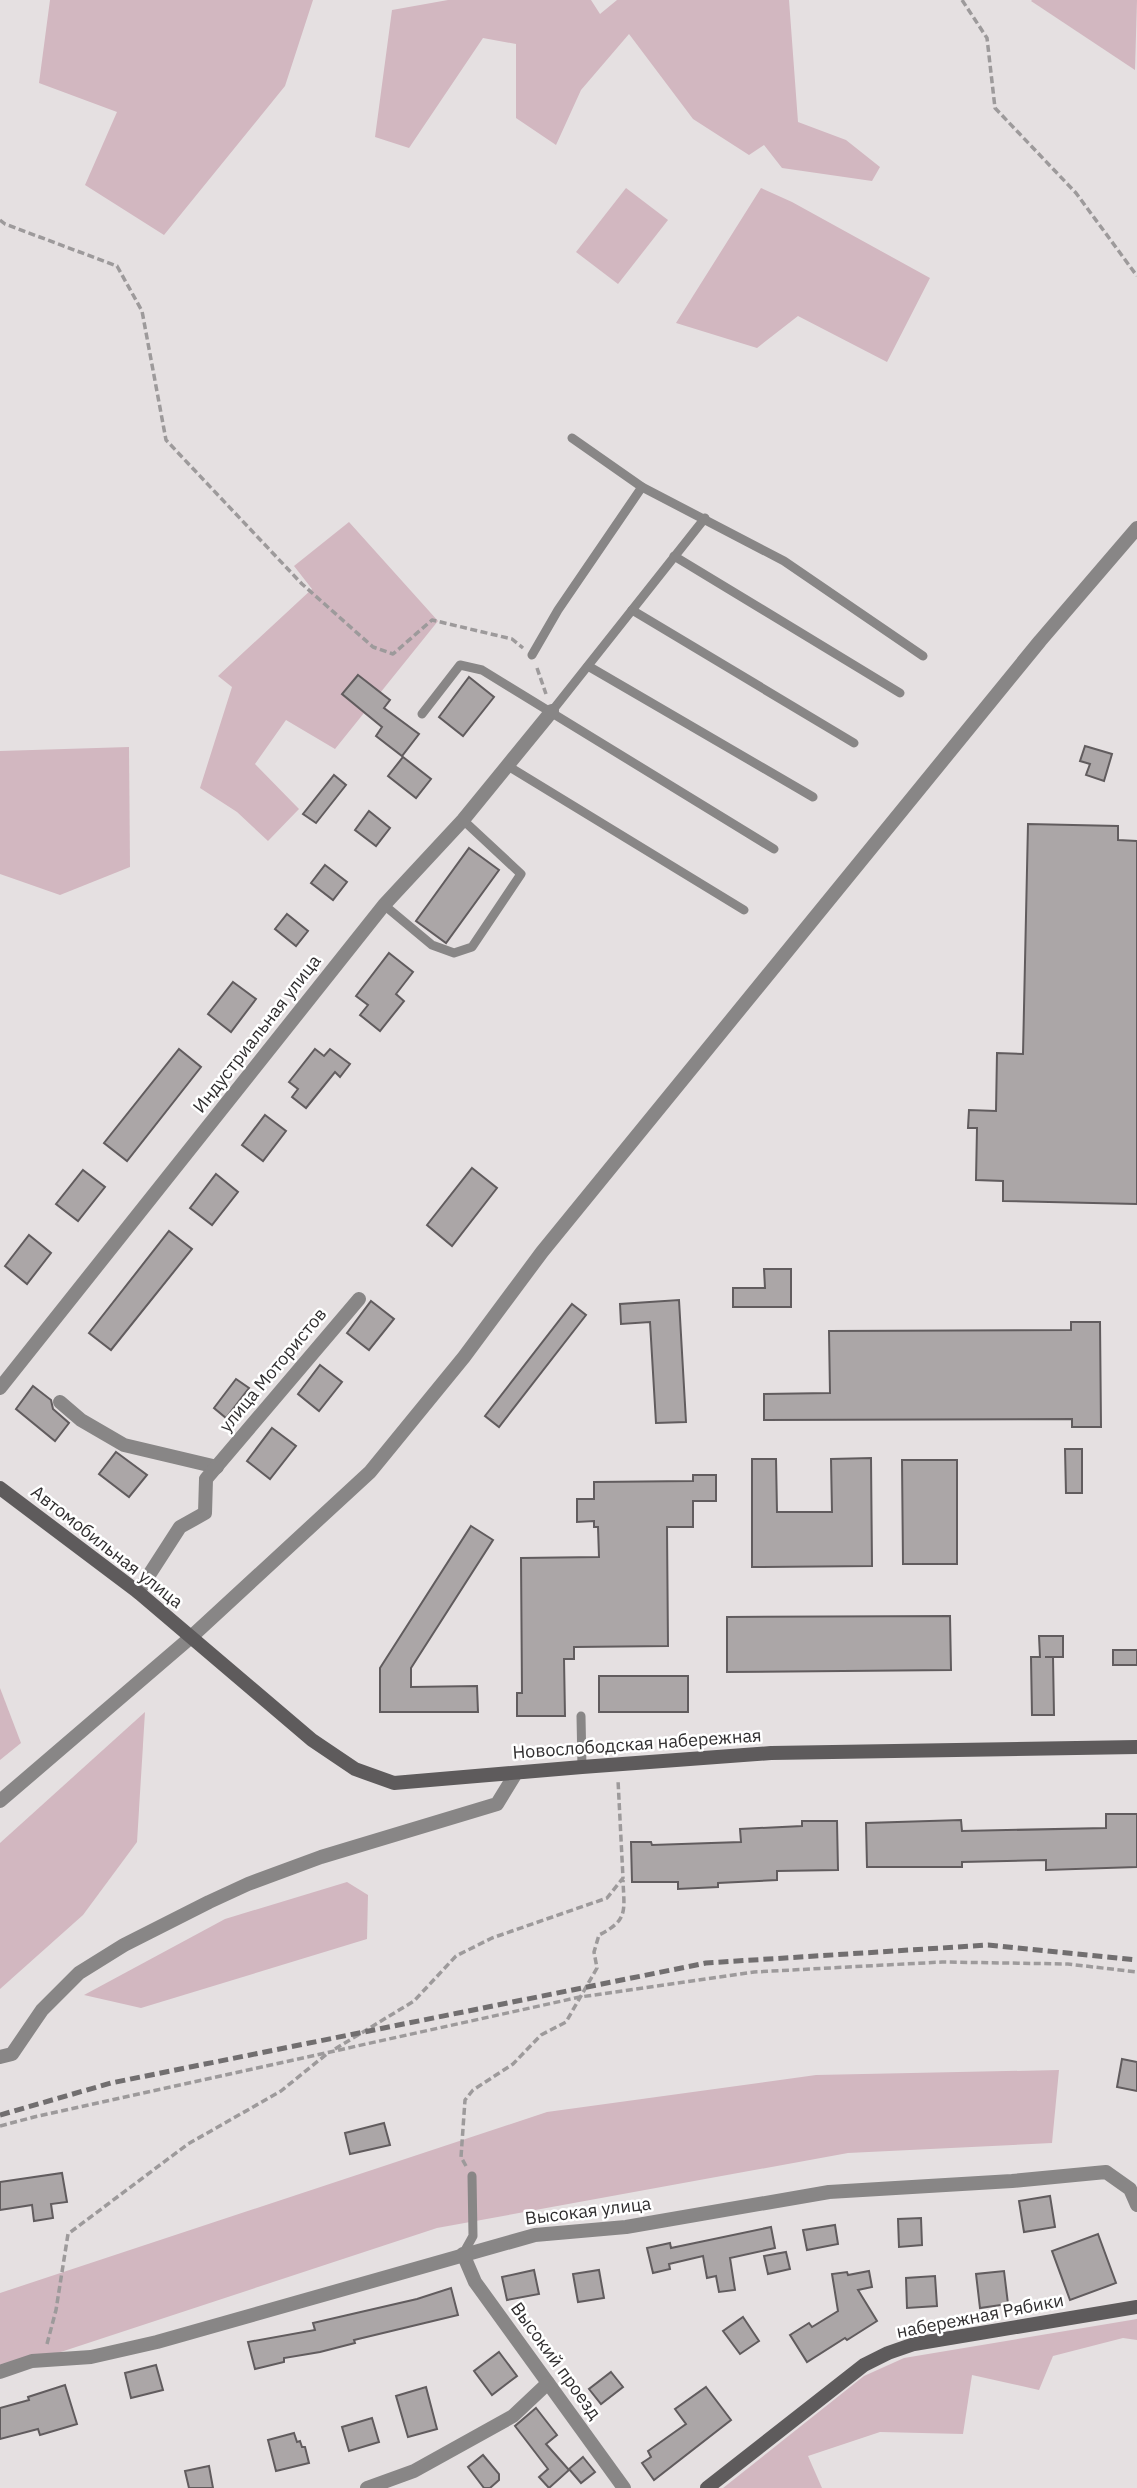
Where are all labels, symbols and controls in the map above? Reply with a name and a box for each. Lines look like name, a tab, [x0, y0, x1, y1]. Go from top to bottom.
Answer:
street label: Индустриальная улица	[188, 950, 326, 1117]
street label: улица Мотористов	[214, 1303, 331, 1437]
street label: Автомобильная улица	[27, 1480, 188, 1613]
street label: Новослободская набережная	[512, 1723, 762, 1764]
street label: Высокая улица	[524, 2191, 653, 2230]
street label: набережная Рябики	[894, 2288, 1065, 2343]
street label: Высокий проезд	[506, 2297, 607, 2424]

